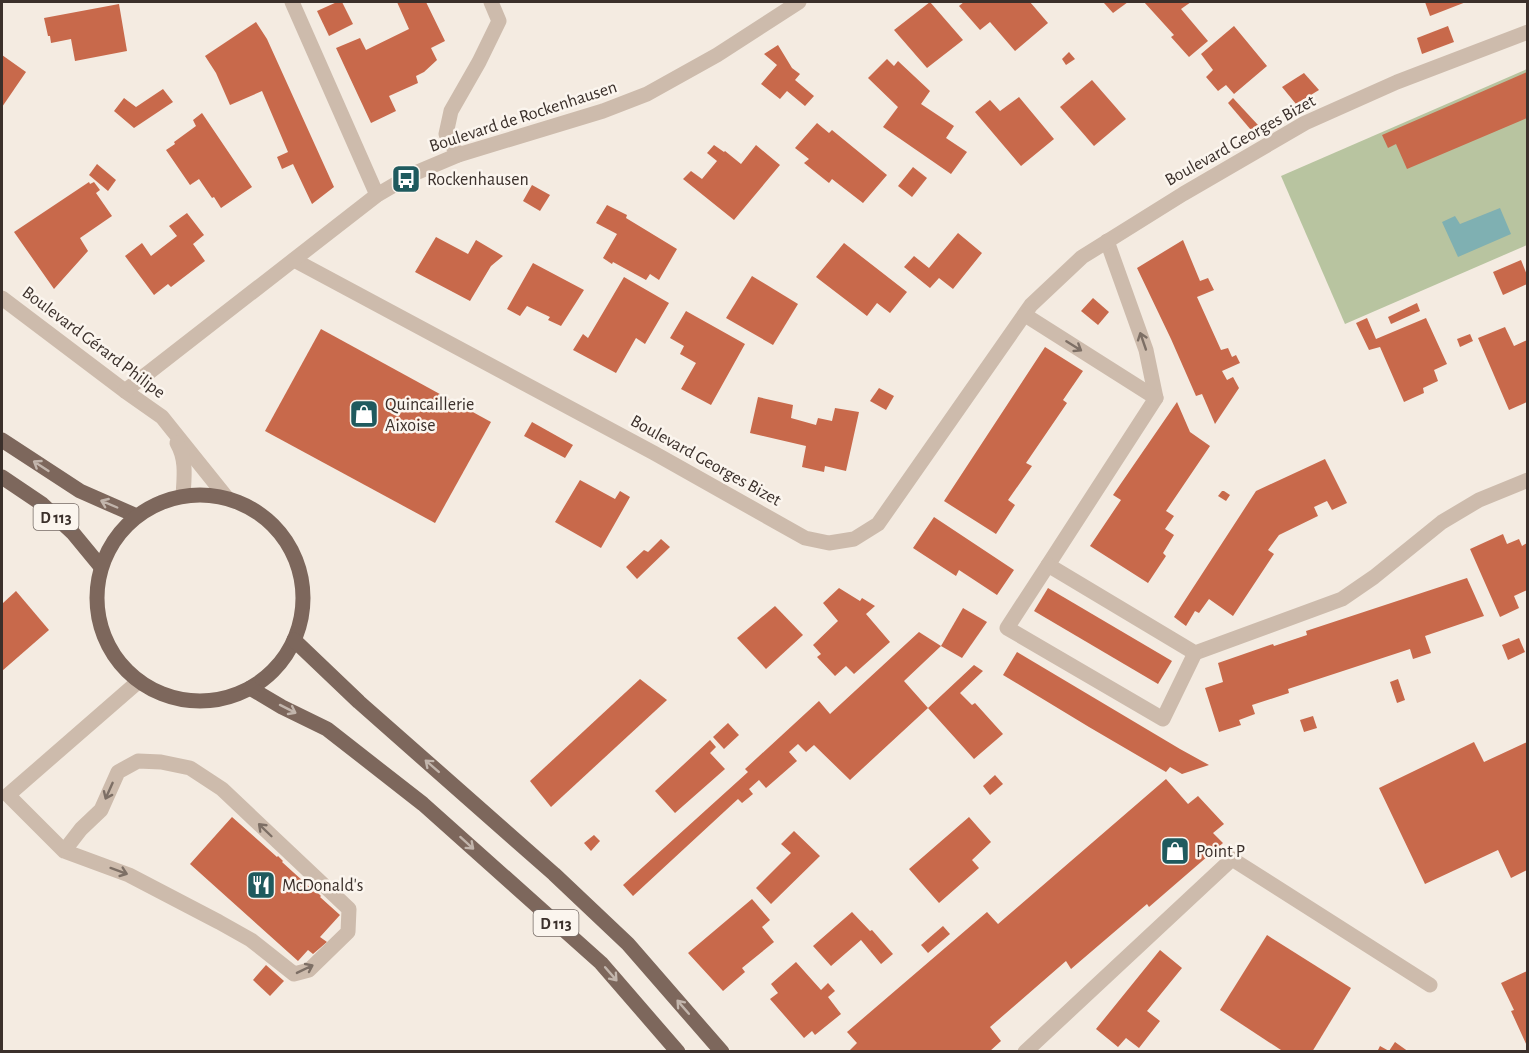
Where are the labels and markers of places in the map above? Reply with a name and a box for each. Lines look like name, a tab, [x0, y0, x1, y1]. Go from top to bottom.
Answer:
bus stop icon: Rockenhausen	[390, 163, 422, 195]
place label: Rockenhausen	[427, 171, 529, 189]
place label: Quincaillerie Aixoise	[385, 396, 474, 435]
shop icon: Quincaillerie Aixoise	[348, 398, 380, 430]
shop icon: Point P	[1159, 835, 1191, 867]
place label: Point P	[1196, 843, 1245, 861]
restaurant icon: McDonald's	[245, 869, 277, 901]
place label: McDonald's	[282, 877, 364, 895]

